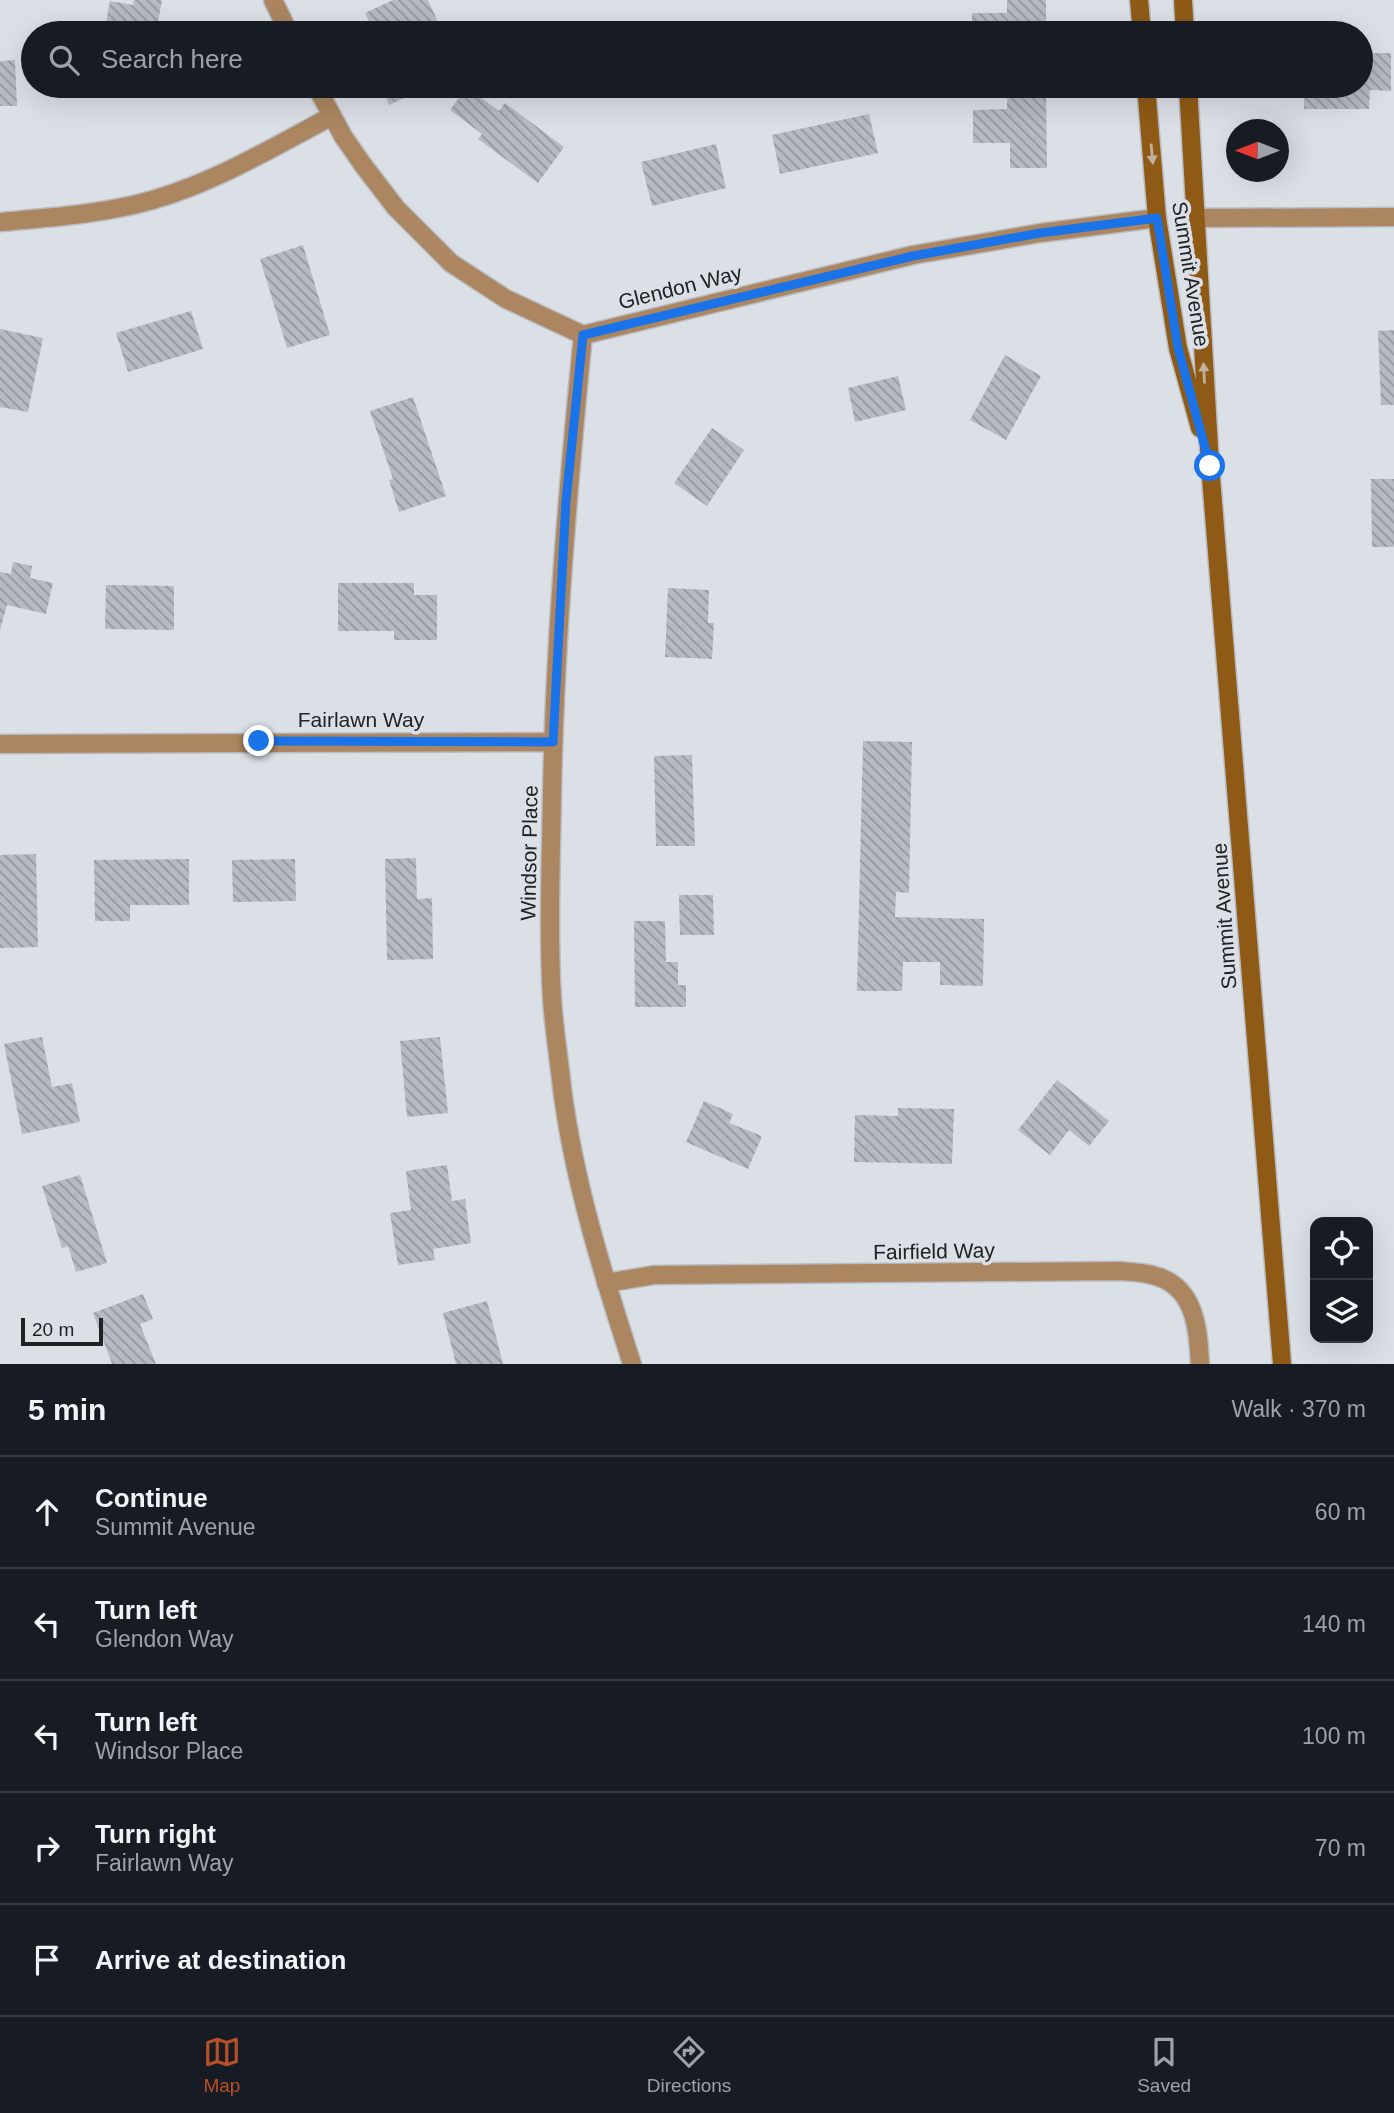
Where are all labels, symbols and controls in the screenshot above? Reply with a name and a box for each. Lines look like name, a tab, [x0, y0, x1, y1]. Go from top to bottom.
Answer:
search box	[21, 21, 1373, 98]
icon: search	[45, 41, 83, 79]
text: Search here	[101, 44, 243, 74]
north arrow	[1226, 119, 1289, 182]
one-way arrow	[1147, 143, 1158, 165]
street label: Summit Avenue	[1168, 200, 1214, 348]
street label: Glendon Way	[616, 260, 745, 313]
one-way arrow	[1199, 362, 1210, 384]
route start	[1194, 450, 1225, 481]
street label: Fairlawn Way	[298, 708, 425, 731]
route end	[243, 725, 274, 756]
street label: Windsor Place	[516, 785, 542, 921]
street label: Summit Avenue	[1207, 842, 1241, 990]
map controls	[1310, 1217, 1373, 1343]
button: locate	[1310, 1217, 1373, 1280]
street label: Fairfield Way	[873, 1238, 996, 1264]
button: layers	[1310, 1280, 1373, 1343]
scale bar	[21, 1315, 103, 1347]
text: 20 m	[32, 1319, 74, 1340]
text: 5 min	[28, 1393, 106, 1426]
text: Walk · 370 m	[1231, 1396, 1366, 1422]
text: Continue	[95, 1483, 208, 1513]
icon: ahead	[28, 1493, 66, 1531]
text: 60 m	[1315, 1499, 1366, 1525]
text: Summit Avenue	[95, 1514, 256, 1540]
text: Turn left	[95, 1595, 197, 1625]
icon: left	[28, 1605, 66, 1643]
text: 140 m	[1302, 1611, 1366, 1637]
text: Glendon Way	[95, 1626, 234, 1652]
text: Turn left	[95, 1707, 197, 1737]
icon: left	[28, 1717, 66, 1755]
text: 100 m	[1302, 1723, 1366, 1749]
text: Windsor Place	[95, 1738, 243, 1764]
text: Turn right	[95, 1819, 216, 1849]
icon: right	[28, 1829, 66, 1867]
text: 70 m	[1315, 1835, 1366, 1861]
text: Fairlawn Way	[95, 1850, 233, 1876]
icon: arrive	[28, 1941, 66, 1979]
text: Arrive at destination	[95, 1945, 346, 1975]
tab: Map	[203, 2033, 241, 2097]
tab: Directions	[647, 2033, 731, 2097]
tab: Saved	[1137, 2033, 1191, 2097]

